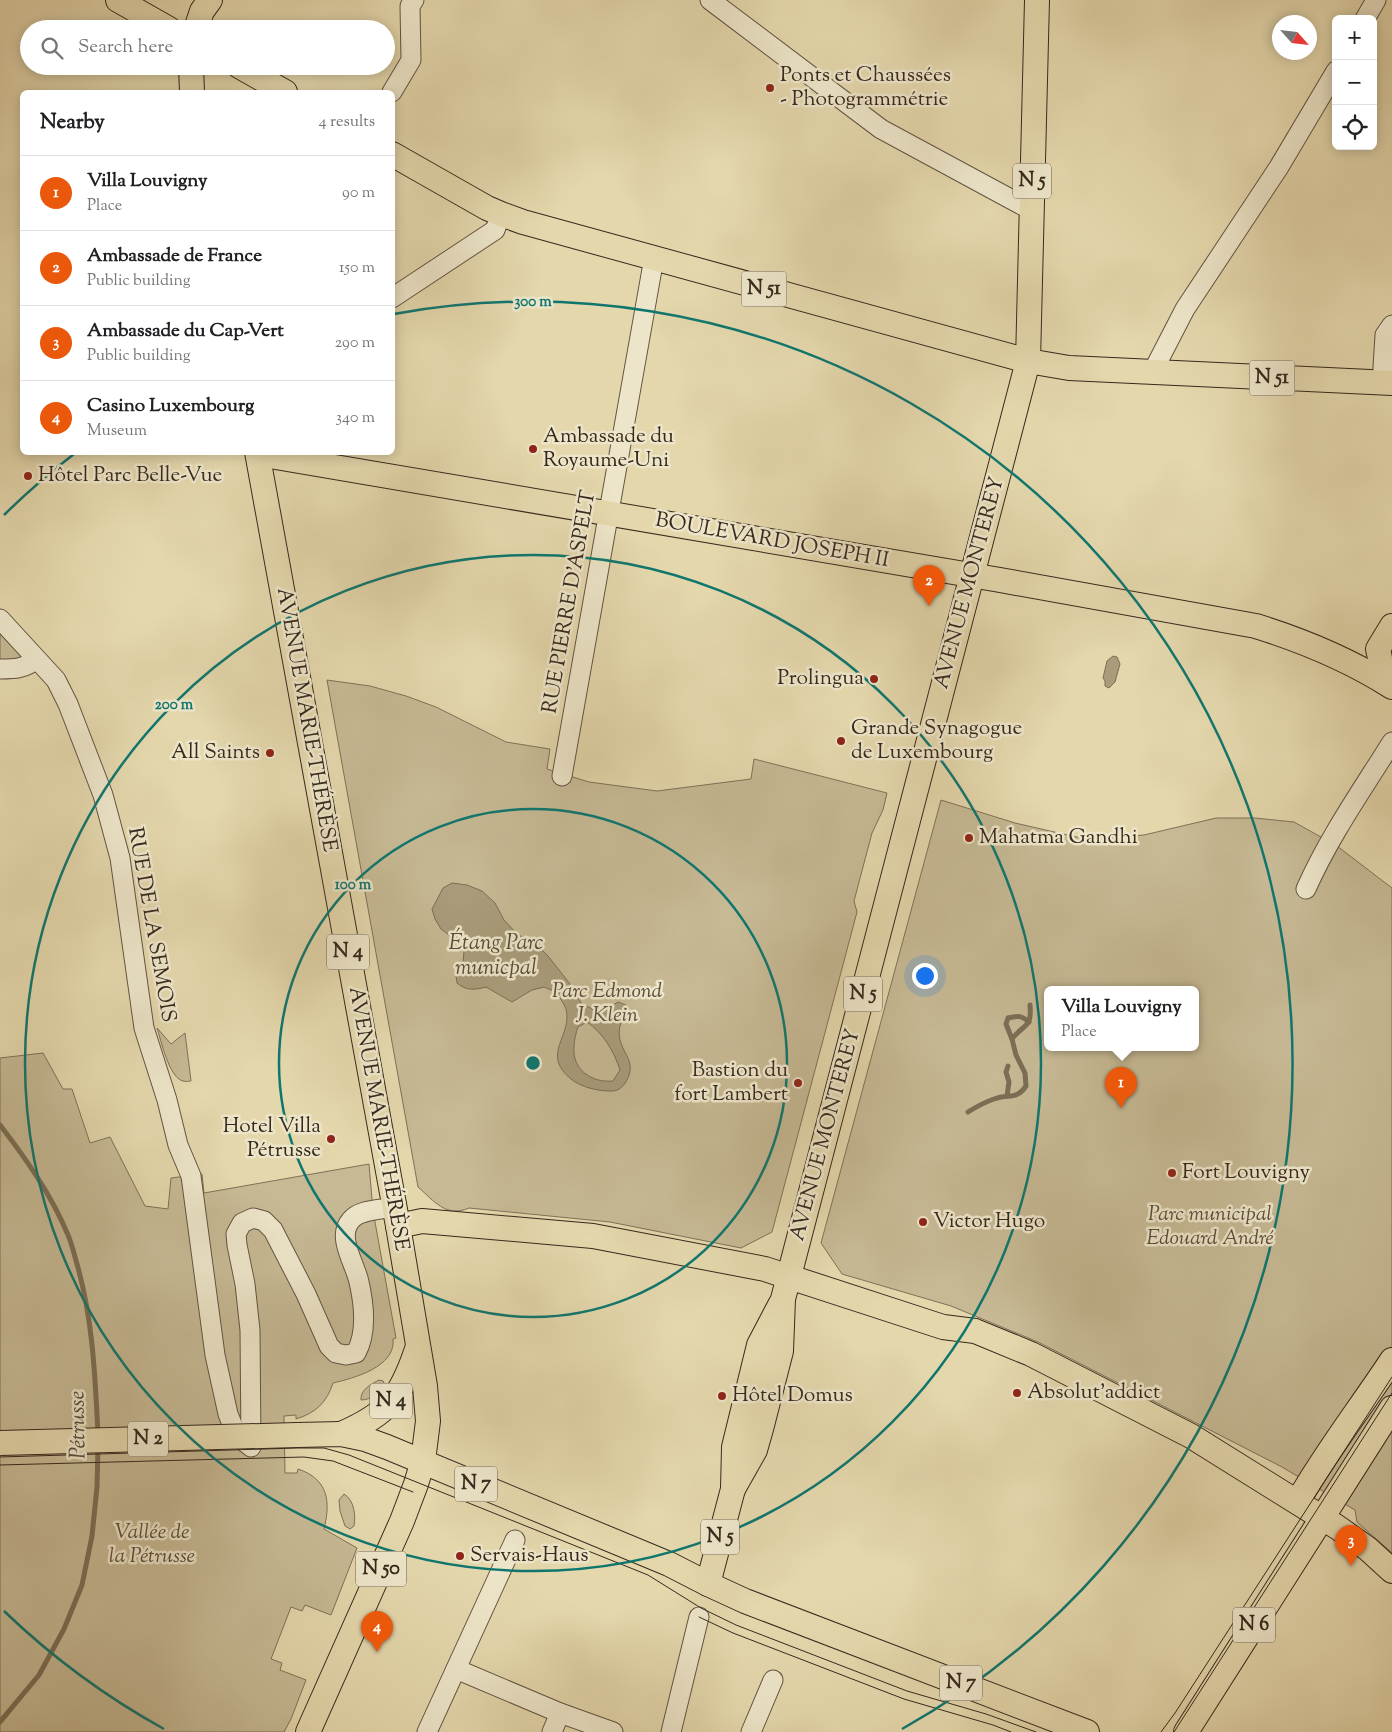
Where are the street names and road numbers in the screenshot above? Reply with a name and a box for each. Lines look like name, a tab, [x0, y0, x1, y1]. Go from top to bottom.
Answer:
road number: N 5	[1013, 164, 1051, 198]
road number: N 51	[742, 272, 786, 306]
road number: N 51	[1250, 360, 1294, 396]
street label: AVENUE MONTEREY	[927, 474, 1013, 692]
street label: RUE PIERRE D'ASPELT	[536, 488, 604, 716]
street label: BOULEVARD JOSEPH II	[653, 506, 891, 576]
street label: AVENUE MARIE-THÉRÈSE	[268, 585, 344, 855]
street label: RUE DE LA SEMOIS	[119, 825, 183, 1025]
road number: N 4	[327, 934, 369, 970]
road number: N 5	[844, 976, 882, 1012]
street label: AVENUE MARIE-THÉRÈSE	[340, 984, 416, 1254]
street label: AVENUE MONTEREY	[783, 1026, 869, 1244]
road number: N 4	[370, 1384, 412, 1418]
road number: N 2	[128, 1422, 168, 1456]
road number: N 7	[455, 1466, 497, 1502]
road number: N 5	[701, 1520, 739, 1554]
road number: N 50	[356, 1552, 406, 1586]
road number: N 6	[1233, 1608, 1275, 1642]
road number: N 7	[940, 1666, 982, 1700]

